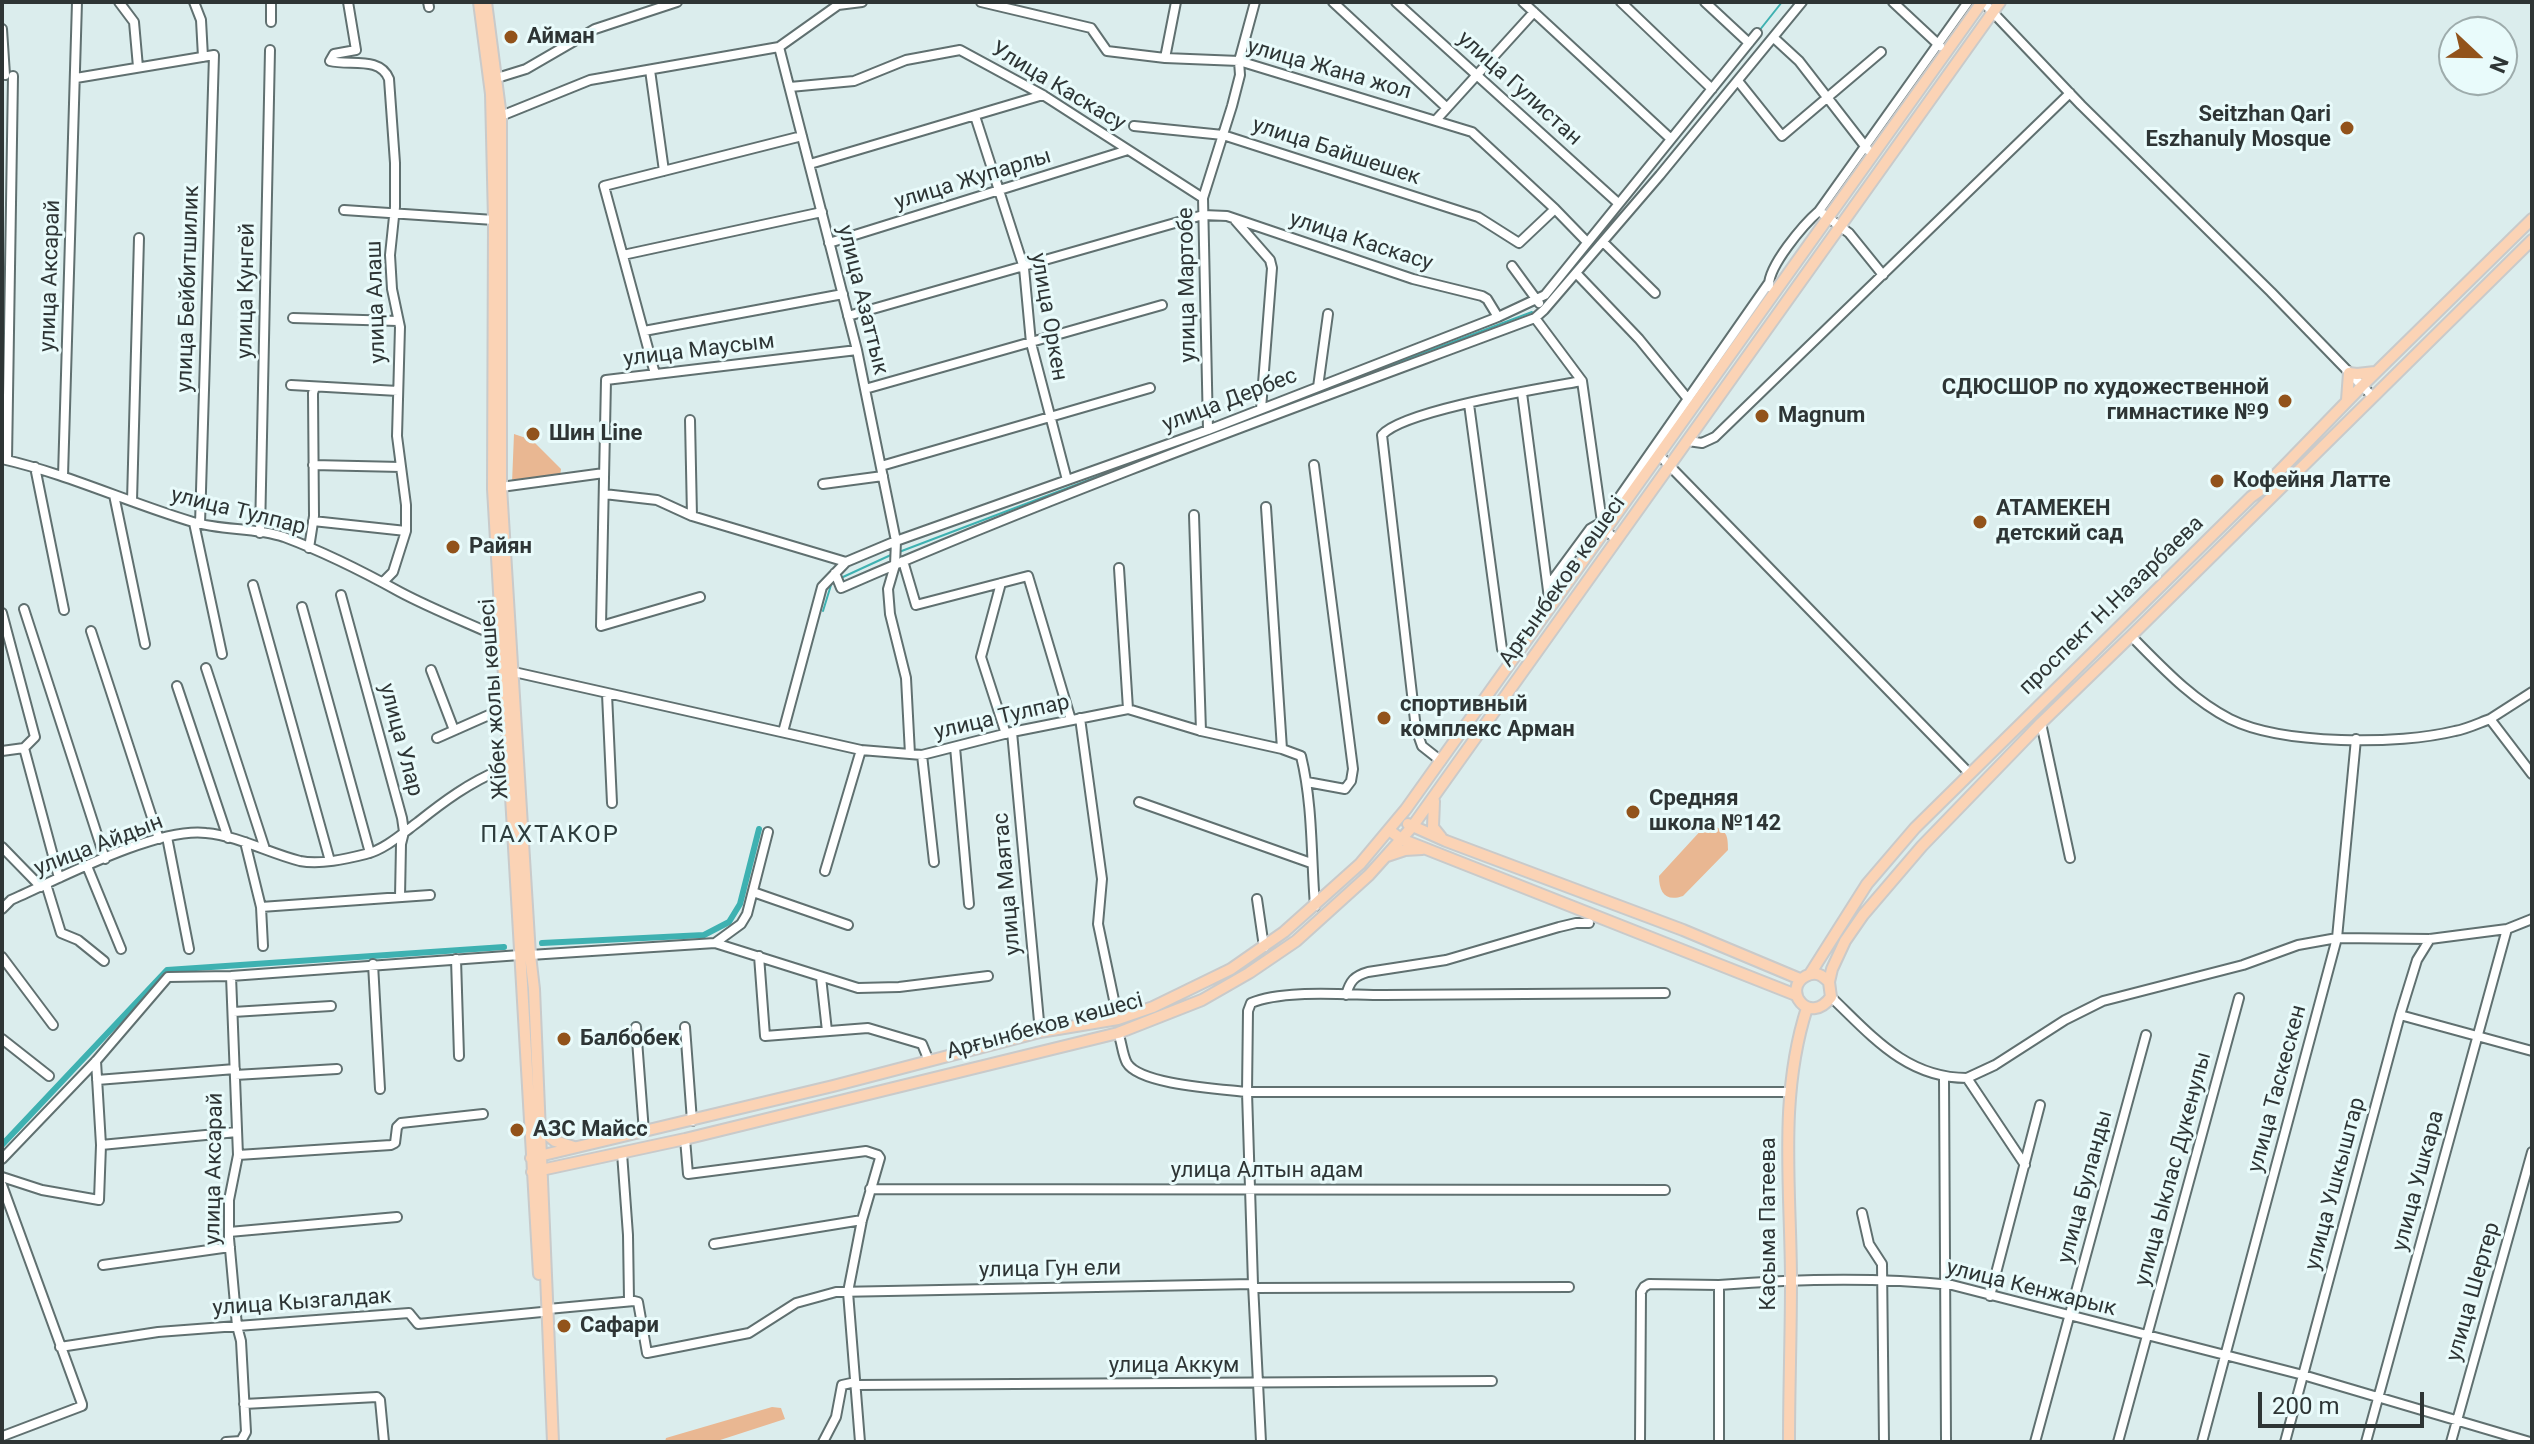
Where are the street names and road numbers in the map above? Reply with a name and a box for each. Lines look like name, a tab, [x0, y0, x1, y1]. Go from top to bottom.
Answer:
street label: улица Гулистан	[1451, 26, 1587, 152]
street label: улица Жана жол	[1244, 34, 1414, 106]
street label: Улица Каскасу	[986, 36, 1130, 138]
street label: улица Байшешек	[1249, 112, 1423, 192]
street label: улица Жупарлы	[891, 144, 1055, 216]
street label: улица Бейбитшилик	[172, 185, 206, 393]
street label: улица Аксарай	[35, 199, 67, 353]
street label: улица Каскасу	[1286, 206, 1436, 278]
street label: улица Мартобе	[1173, 207, 1203, 363]
street label: улица Азаттык	[831, 222, 893, 378]
street label: улица Кунгей	[233, 223, 261, 359]
street label: улица Алаш	[362, 240, 392, 364]
street label: улица Оркен	[1024, 251, 1072, 383]
street label: улица Маусым	[622, 329, 776, 373]
street label: улица Дербес	[1159, 363, 1301, 439]
street label: улица Тулпар	[168, 483, 308, 541]
street label: Арғынбеков көшесі	[1494, 492, 1632, 672]
street label: проспект Н.Назарбаева	[2014, 511, 2210, 701]
street label: Жібек жолы көшесі	[475, 598, 515, 800]
street label: улица Улар	[372, 681, 428, 799]
street label: улица Тулпар	[932, 690, 1072, 746]
street label: улица Айдын	[31, 809, 167, 883]
street label: улица Маятас	[989, 812, 1027, 956]
street label: Арғынбеков көшесі	[944, 988, 1146, 1066]
street label: улица Таскескен	[2243, 1002, 2313, 1176]
street label: улица Ыклас Дукенулы	[2130, 1049, 2218, 1289]
street label: улица Аксарай	[200, 1093, 230, 1245]
street label: улица Ушкыштар	[2300, 1095, 2372, 1273]
street label: улица Буланды	[2053, 1108, 2119, 1266]
street label: улица Ушкара	[2388, 1108, 2450, 1254]
street label: Касыма Патеева	[1756, 1137, 1782, 1311]
street label: улица Алтын адам	[1171, 1158, 1363, 1184]
street label: улица Шертер	[2442, 1219, 2506, 1365]
street label: улица Кенжарык	[1943, 1255, 2119, 1323]
street label: улица Гун ели	[979, 1256, 1121, 1284]
street label: улица Кызгалдак	[212, 1284, 392, 1322]
street label: улица Аккум	[1109, 1353, 1239, 1379]

